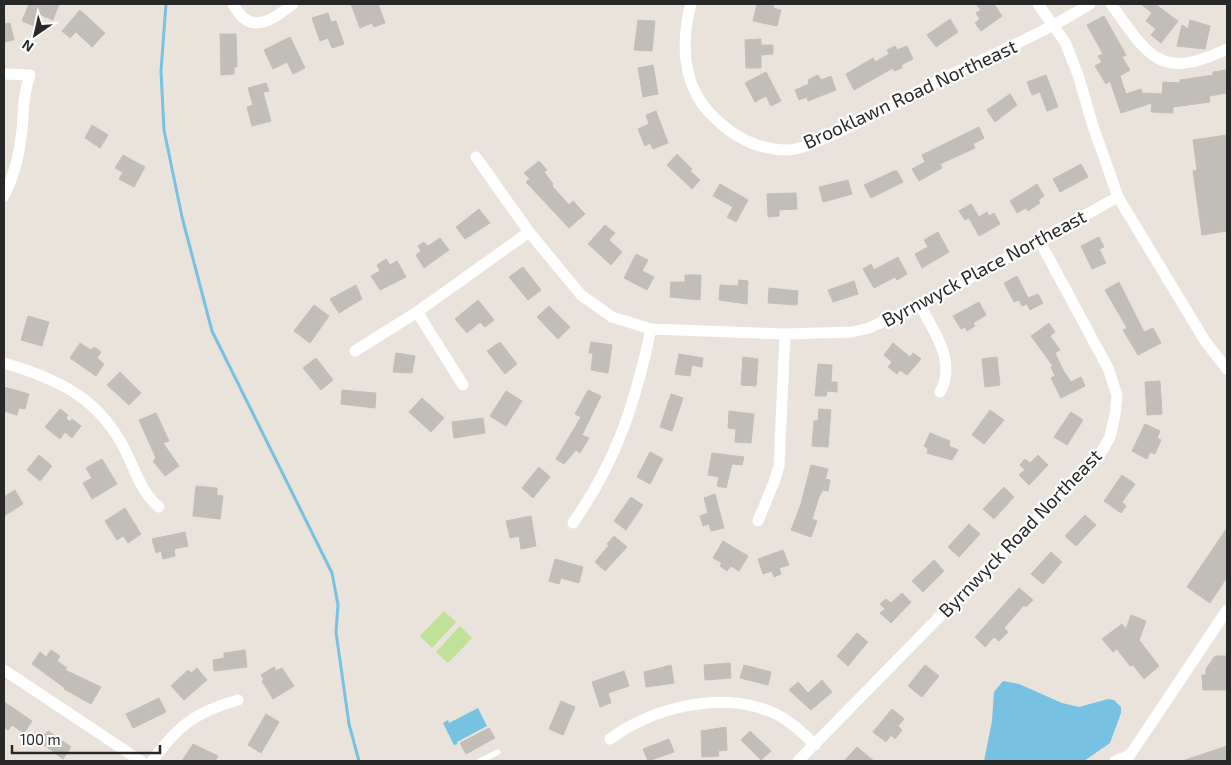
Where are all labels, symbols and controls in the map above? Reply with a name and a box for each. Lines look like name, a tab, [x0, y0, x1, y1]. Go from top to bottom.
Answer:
north arrow	[10, 10, 60, 60]
street label: Brooklawn Road Northeast	[799, 34, 1020, 153]
text: N	[19, 36, 36, 56]
street label: Byrnwyck Place Northeast	[878, 204, 1090, 331]
street label: Byrnwyck Road Northeast	[933, 444, 1106, 621]
scale bar	[12, 722, 160, 754]
text: 100 m	[20, 730, 61, 748]

